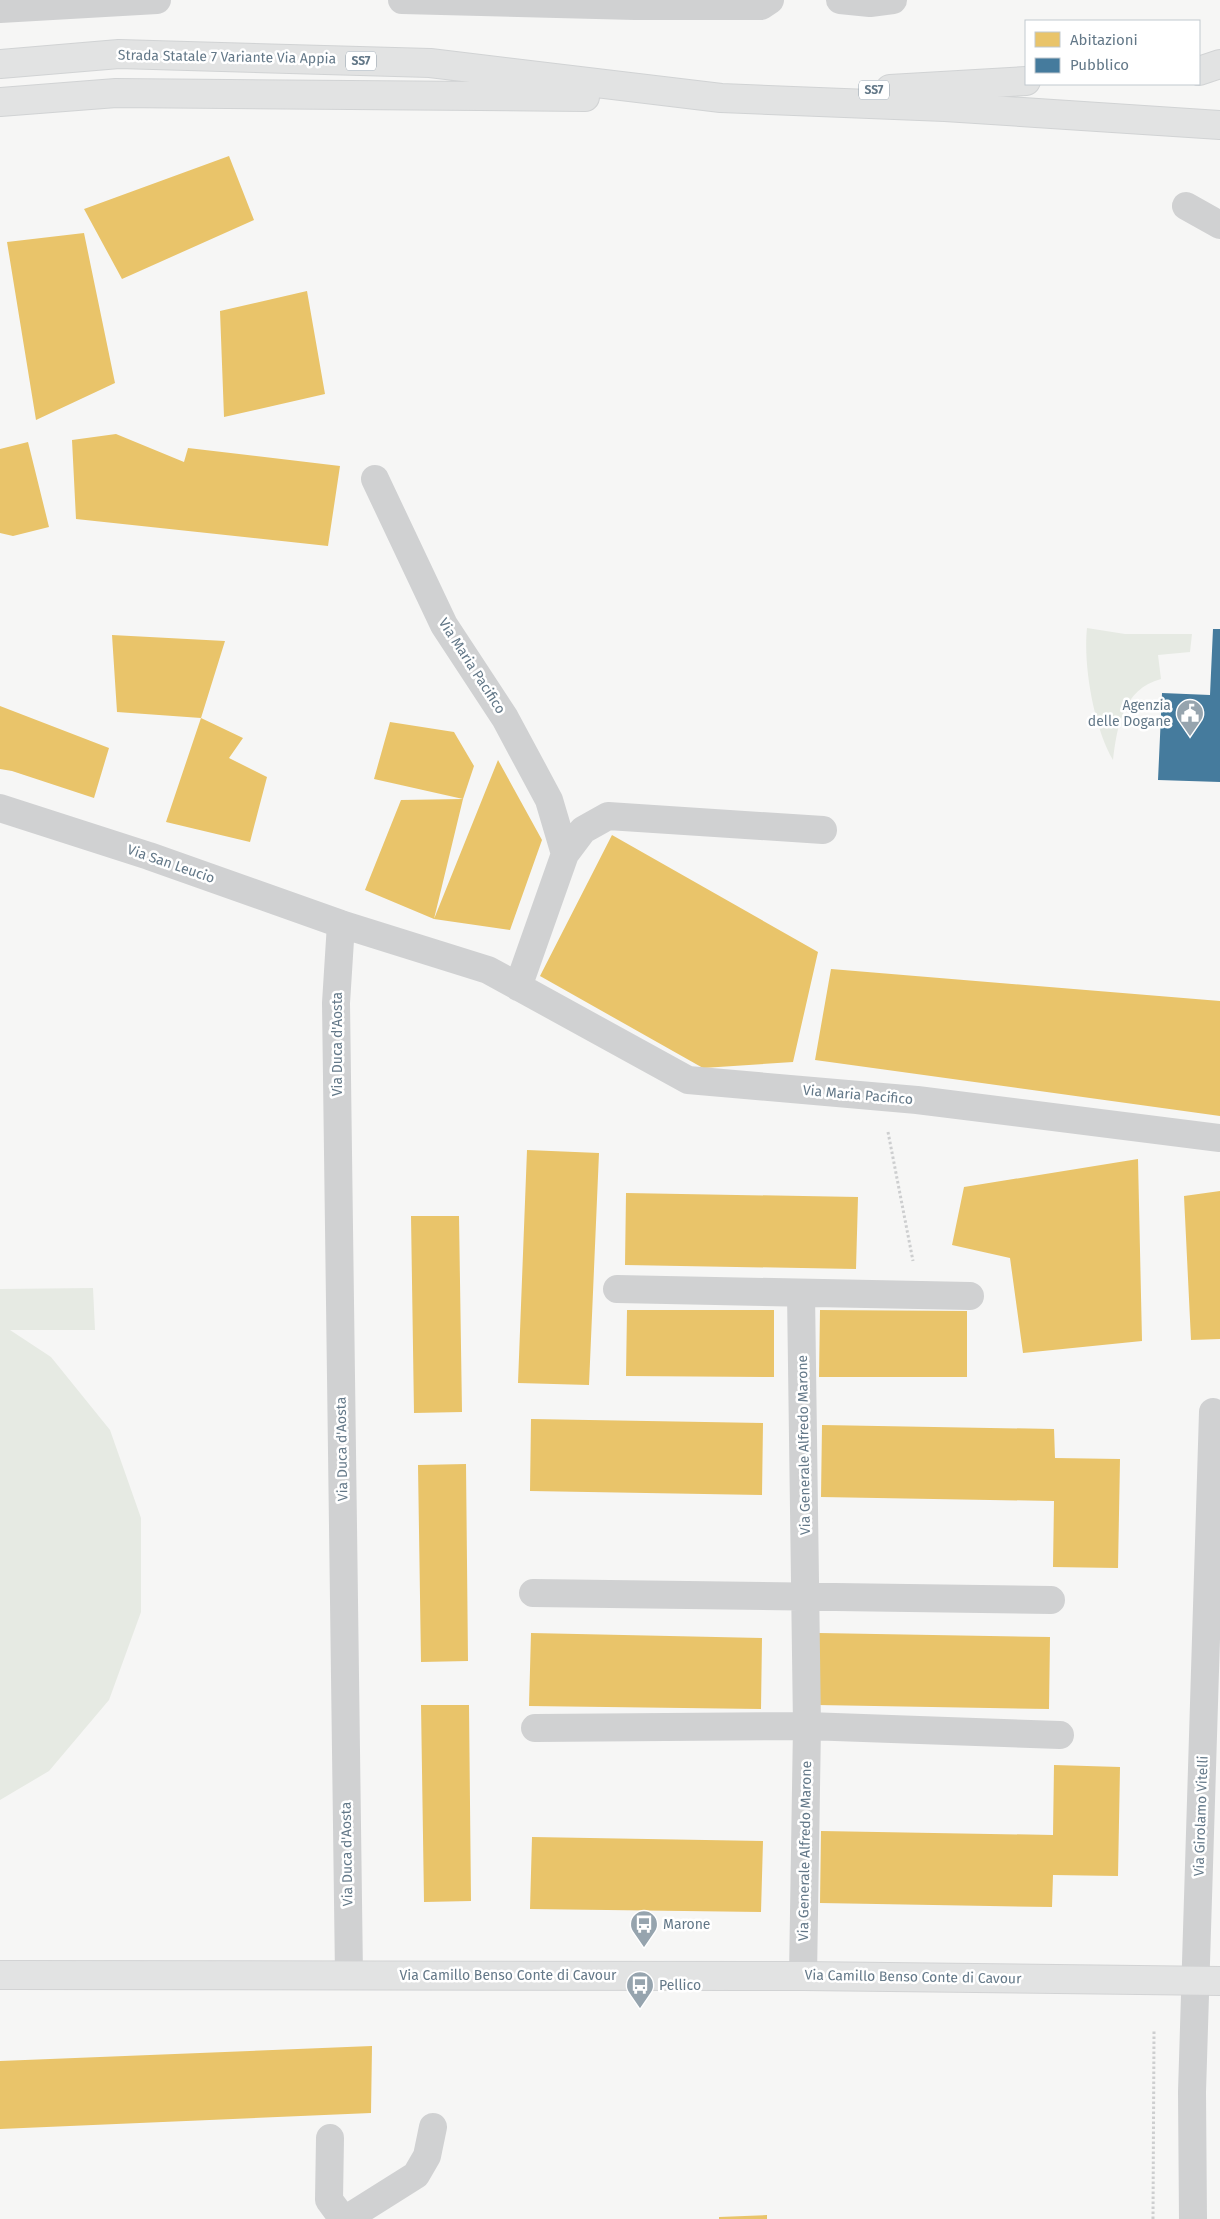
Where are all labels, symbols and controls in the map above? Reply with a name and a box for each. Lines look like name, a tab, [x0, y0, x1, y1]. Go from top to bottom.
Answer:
legend	[1025, 20, 1200, 85]
text: Abitazioni	[1070, 31, 1138, 49]
street label: Strada Statale 7 Variante Via Appia	[118, 47, 336, 67]
road number: SS7	[346, 51, 376, 70]
text: Pubblico	[1070, 56, 1129, 74]
road number: SS7	[859, 80, 889, 100]
street label: Via Maria Pacifico	[435, 615, 509, 717]
place label: Agenzia delle Dogane	[1088, 697, 1171, 730]
public building icon: Agenzia delle Dogane	[1175, 698, 1205, 737]
street label: Via San Leucio	[125, 841, 217, 887]
street label: Via Duca d'Aosta	[329, 992, 346, 1096]
street label: Via Maria Pacifico	[802, 1082, 914, 1108]
street label: Via Generale Alfredo Marone	[794, 1355, 814, 1535]
street label: Via Duca d'Aosta	[333, 1397, 351, 1501]
street label: Via Girolamo Vitelli	[1190, 1755, 1212, 1877]
street label: Via Generale Alfredo Marone	[795, 1761, 815, 1941]
street label: Via Duca d'Aosta	[338, 1802, 356, 1906]
bus stop icon: Marone	[629, 1909, 659, 1948]
place label: Marone	[663, 1916, 711, 1933]
street label: Via Camillo Benso Conte di Cavour	[400, 1967, 617, 1984]
street label: Via Camillo Benso Conte di Cavour	[804, 1967, 1022, 1987]
bus stop icon: Pellico	[625, 1970, 655, 2009]
place label: Pellico	[659, 1977, 701, 1994]

